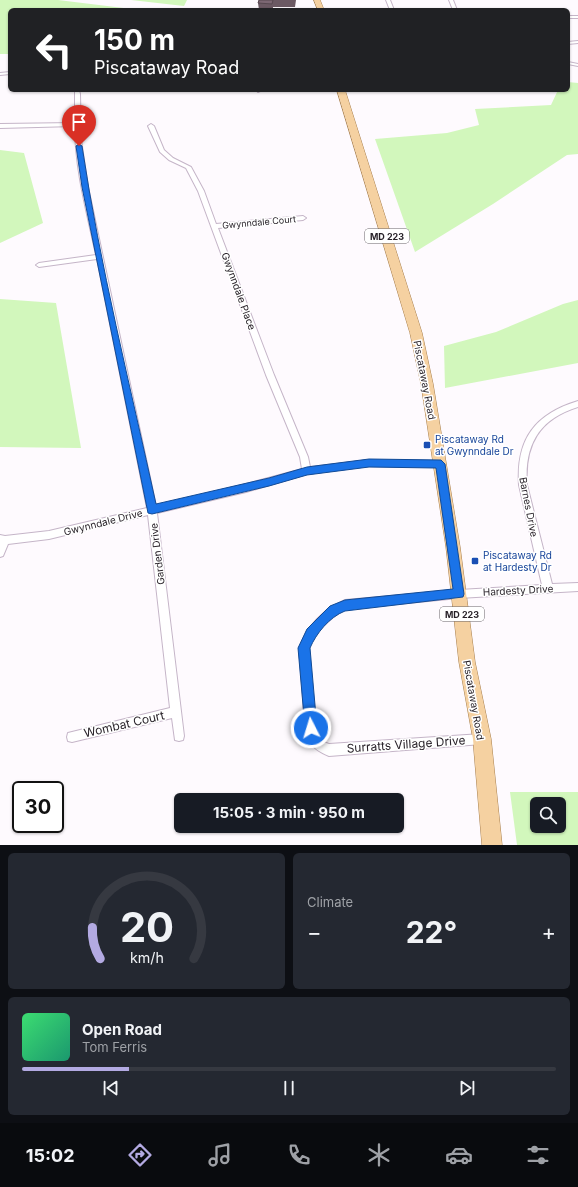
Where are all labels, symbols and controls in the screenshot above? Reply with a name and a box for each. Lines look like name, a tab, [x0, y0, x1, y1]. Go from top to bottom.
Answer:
text: 150 m	[94, 23, 175, 57]
icon: left	[28, 24, 80, 76]
text: Piscataway Road	[94, 57, 239, 78]
pin	[62, 105, 96, 146]
icon: arrive	[68, 111, 90, 133]
street label: Gwynndale Court	[222, 213, 296, 231]
road number: MD 223	[365, 229, 409, 243]
street label: Gwynndale Place	[219, 250, 259, 332]
street label: Piscataway Road	[411, 339, 439, 421]
place label: Piscataway Rd at Gwynndale Dr	[435, 433, 514, 457]
marker: Piscataway Rd at Gwynndale Dr	[422, 440, 432, 450]
street label: Barnes Drive	[517, 476, 541, 538]
street label: Gwynndale Drive	[62, 506, 144, 538]
street label: Garden Drive	[147, 522, 167, 586]
place label: Piscataway Rd at Hardesty Dr	[483, 549, 552, 573]
marker: Piscataway Rd at Hardesty Dr	[470, 556, 480, 566]
street label: Hardesty Drive	[482, 582, 554, 598]
road number: MD 223	[440, 607, 484, 621]
street label: Piscataway Road	[461, 659, 487, 741]
street label: Wombat Court	[82, 707, 166, 741]
position arrow	[290, 707, 332, 749]
street label: Surratts Village Drive	[346, 732, 466, 756]
speed limit sign: 30	[12, 781, 64, 833]
map controls	[530, 797, 566, 833]
button: search	[530, 797, 566, 833]
text: 15:05 · 3 min · 950 m	[213, 803, 365, 822]
text: Climate	[307, 894, 353, 910]
text: 20	[119, 902, 174, 952]
text: 22°	[406, 914, 457, 950]
text: −	[307, 919, 322, 945]
text: +	[541, 919, 556, 945]
text: km/h	[130, 949, 163, 966]
text: Open Road	[82, 1020, 162, 1039]
text: Tom Ferris	[82, 1039, 147, 1055]
icon: previous	[100, 1077, 122, 1099]
icon: pause	[278, 1077, 300, 1099]
icon: next	[456, 1077, 478, 1099]
icon: directions	[126, 1141, 154, 1169]
icon: music	[206, 1141, 234, 1169]
icon: phone	[285, 1141, 313, 1169]
icon: climate	[365, 1141, 393, 1169]
icon: car	[445, 1141, 473, 1169]
icon: filters	[524, 1141, 552, 1169]
text: 15:02	[26, 1145, 75, 1166]

